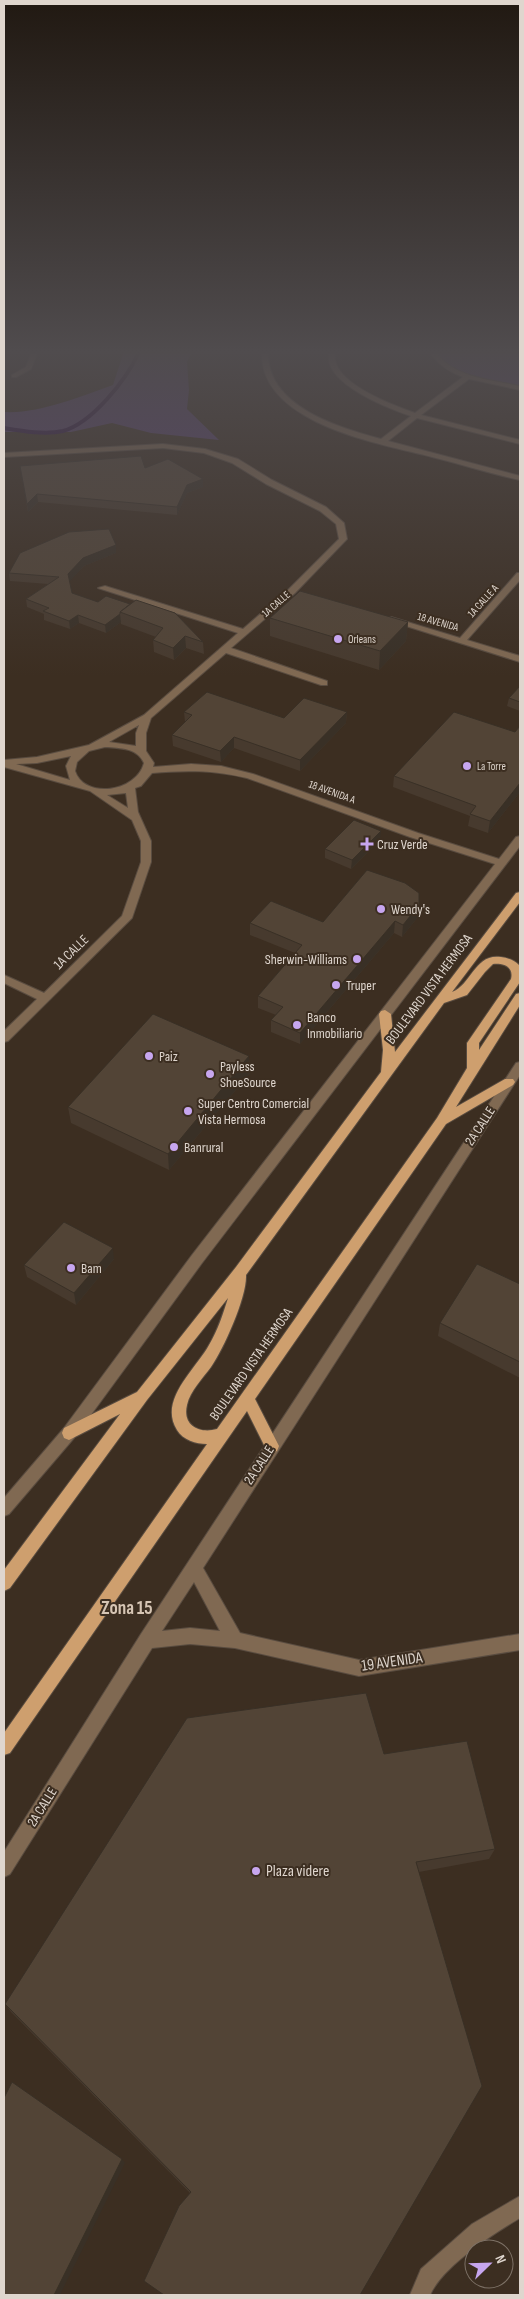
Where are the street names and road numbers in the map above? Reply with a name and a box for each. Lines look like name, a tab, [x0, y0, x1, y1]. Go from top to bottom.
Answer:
street label: 1A CALLE A	[465, 582, 501, 620]
street label: 1A CALLE	[259, 588, 293, 620]
street label: 18 AVENIDA	[416, 610, 460, 634]
street label: 18 AVENIDA A	[307, 778, 357, 807]
street label: BOULEVARD VISTA HERMOSA	[382, 930, 477, 1047]
street label: 1A CALLE	[50, 931, 92, 973]
street label: 2A CALLE	[461, 1103, 499, 1149]
street label: BOULEVARD VISTA HERMOSA	[206, 1304, 297, 1423]
street label: 2A CALLE	[240, 1442, 278, 1488]
street label: 19 AVENIDA	[360, 1648, 424, 1676]
street label: 2A CALLE	[23, 1784, 61, 1830]

